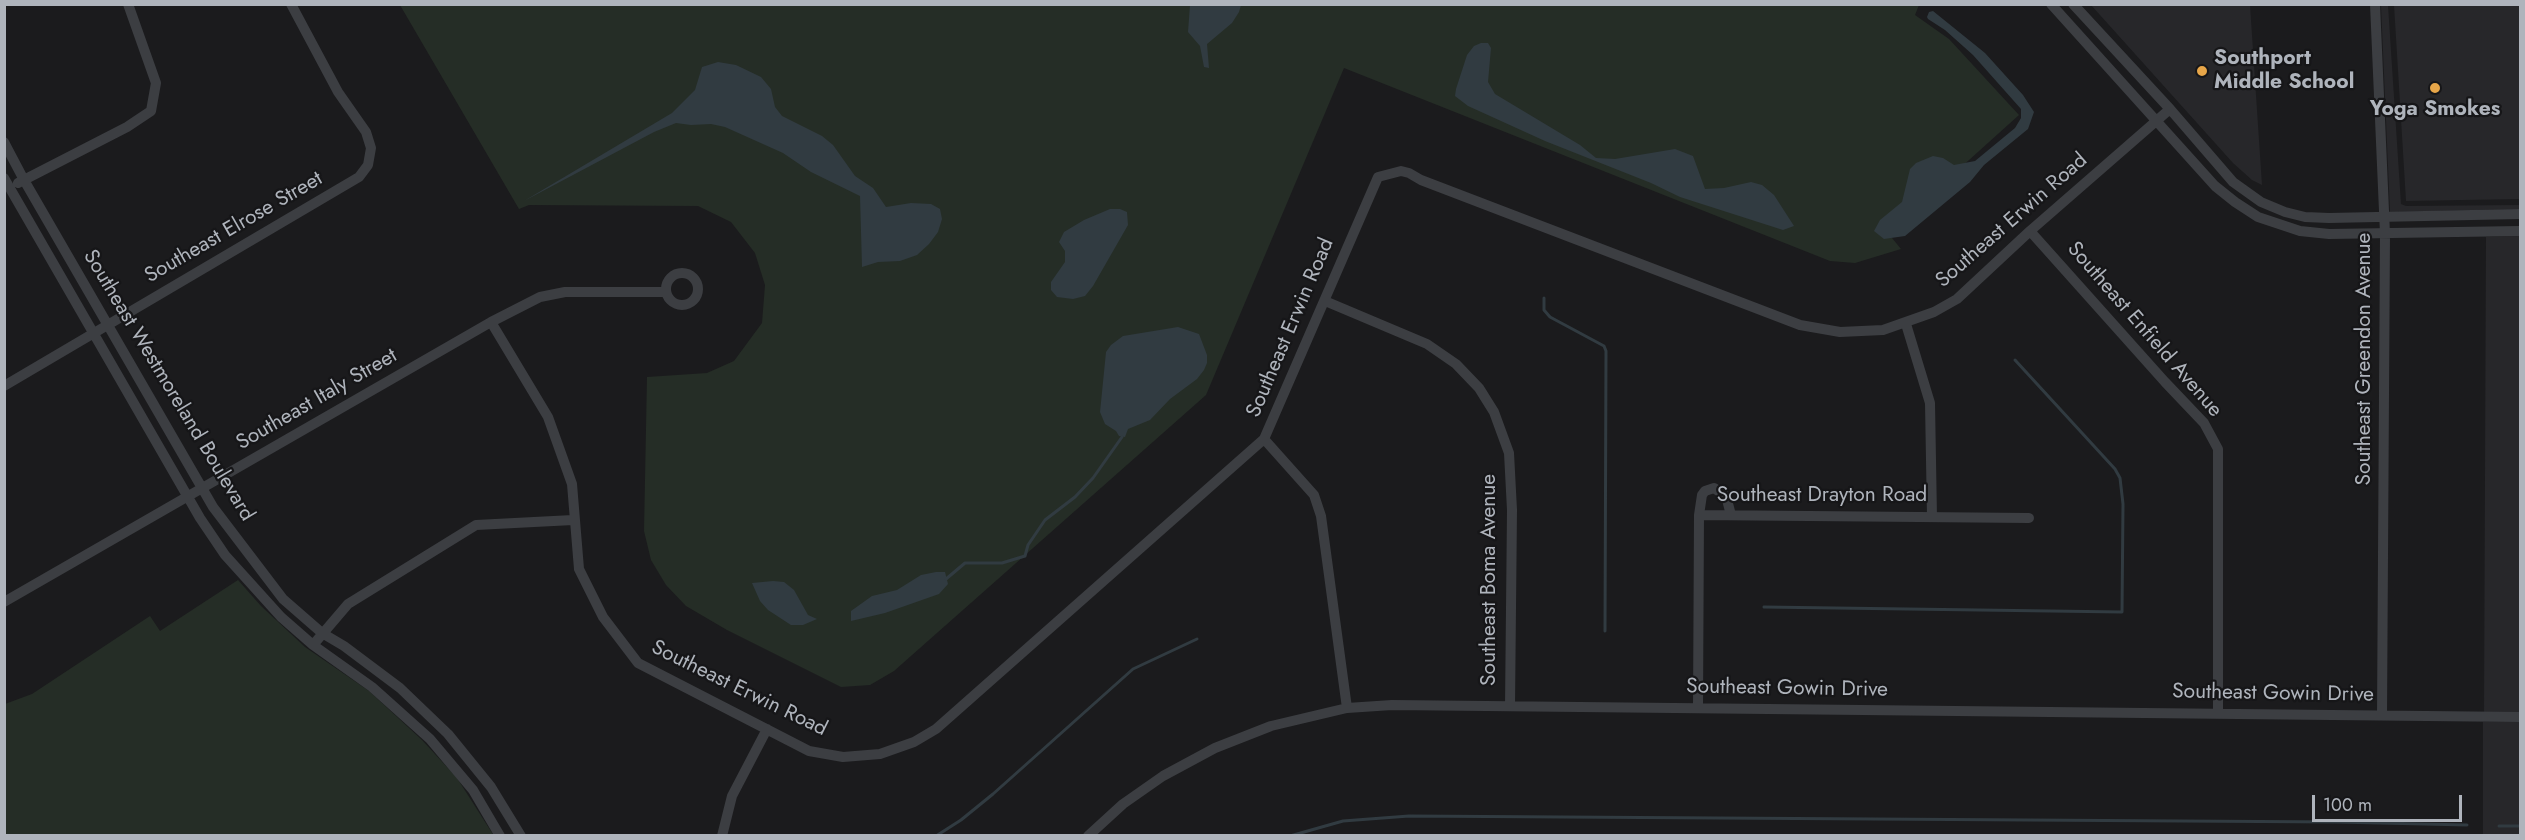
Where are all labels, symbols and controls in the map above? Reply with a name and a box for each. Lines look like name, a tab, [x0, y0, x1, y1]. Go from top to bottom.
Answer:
place label: Southport Middle School	[2214, 46, 2354, 96]
marker: Southport Middle School	[2195, 64, 2209, 78]
marker: Yoga Smokes	[2428, 81, 2442, 95]
place label: Yoga Smokes	[2370, 97, 2500, 123]
street label: Southeast Erwin Road	[1931, 148, 2093, 294]
street label: Southeast Elrose Street	[141, 167, 327, 289]
street label: Southeast Greendon Avenue	[2352, 233, 2378, 485]
street label: Southeast Erwin Road	[1242, 234, 1340, 422]
street label: Southeast Enfield Avenue	[2061, 237, 2227, 423]
street label: Southeast Westmoreland Boulevard	[77, 246, 259, 526]
street label: Southeast Italy Street	[232, 344, 402, 456]
street label: Southeast Boma Avenue	[1477, 474, 1503, 686]
street label: Southeast Drayton Road	[1717, 483, 1927, 509]
street label: Southeast Erwin Road	[647, 635, 831, 743]
street label: Southeast Gowin Drive	[1686, 675, 1888, 703]
street label: Southeast Gowin Drive	[2172, 680, 2374, 708]
scale bar	[2315, 783, 2465, 821]
text: 100 m	[2323, 792, 2372, 818]

